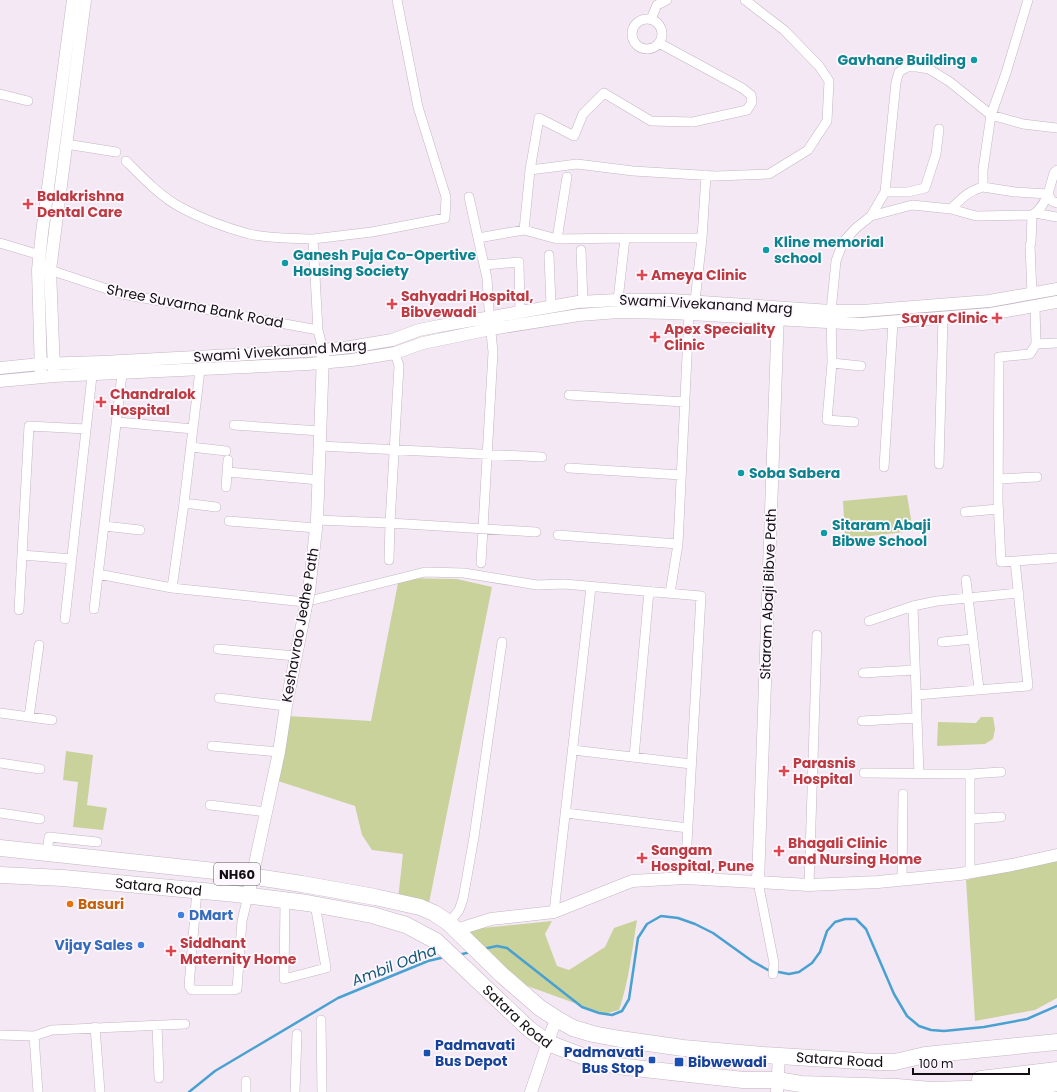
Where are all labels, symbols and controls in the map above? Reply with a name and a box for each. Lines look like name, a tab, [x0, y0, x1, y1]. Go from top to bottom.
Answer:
place label: Gavhane Building	[838, 50, 966, 70]
marker: Gavhane Building	[969, 55, 979, 65]
place label: Balakrishna Dental Care	[37, 186, 124, 222]
marker: Balakrishna Dental Care	[22, 198, 34, 210]
place label: Kline memorial school	[774, 232, 884, 268]
place label: Ganesh Puja Co-Opertive Housing Society	[293, 245, 477, 281]
marker: Kline memorial school	[761, 245, 771, 255]
marker: Ganesh Puja Co-Opertive Housing Society	[280, 258, 290, 268]
place label: Ameya Clinic	[651, 265, 748, 285]
marker: Ameya Clinic	[636, 269, 648, 281]
street label: Shree Suvarna Bank Road	[105, 279, 285, 333]
place label: Sahyadri Hospital, Bibvewadi	[401, 286, 533, 322]
street label: Swami Vivekanand Marg	[619, 289, 793, 319]
marker: Sahyadri Hospital, Bibvewadi	[386, 298, 398, 310]
place label: Sayar Clinic	[902, 308, 989, 328]
marker: Sayar Clinic	[991, 312, 1003, 324]
place label: Apex Speciality Clinic	[664, 319, 775, 355]
marker: Apex Speciality Clinic	[649, 331, 661, 343]
street label: Swami Vivekanand Marg	[193, 335, 367, 367]
place label: Chandralok Hospital	[110, 384, 196, 420]
marker: Chandralok Hospital	[95, 396, 107, 408]
place label: Soba Sabera	[749, 463, 840, 483]
marker: Soba Sabera	[736, 468, 746, 478]
street label: Sitaram Abaji Bibve Path	[755, 508, 781, 680]
place label: Sitaram Abaji Bibwe School	[832, 515, 931, 551]
marker: Sitaram Abaji Bibwe School	[819, 528, 829, 538]
street label: Keshavrao Jedhe Path	[277, 546, 323, 704]
place label: Parasnis Hospital	[793, 753, 856, 789]
marker: Parasnis Hospital	[778, 765, 790, 777]
place label: Bhagali Clinic and Nursing Home	[788, 833, 922, 869]
place label: Sangam Hospital, Pune	[651, 840, 755, 876]
marker: Bhagali Clinic and Nursing Home	[773, 845, 785, 857]
marker: Sangam Hospital, Pune	[636, 852, 648, 864]
road number: NH60	[214, 863, 260, 885]
street label: Satara Road	[114, 873, 203, 901]
place label: Basuri	[78, 894, 124, 914]
marker: Basuri	[65, 899, 75, 909]
place label: DMart	[189, 905, 234, 925]
marker: DMart	[176, 910, 186, 920]
place label: Siddhant Maternity Home	[180, 933, 297, 969]
place label: Vijay Sales	[55, 935, 133, 955]
water label: Ambil Odha	[348, 939, 439, 991]
marker: Vijay Sales	[136, 940, 146, 950]
marker: Siddhant Maternity Home	[165, 945, 177, 957]
street label: Satara Road	[478, 980, 556, 1053]
place label: Padmavati Bus Depot	[435, 1035, 515, 1071]
place label: Padmavati Bus Stop	[564, 1042, 644, 1078]
street label: Satara Road	[796, 1047, 883, 1072]
marker: Padmavati Bus Depot	[422, 1048, 432, 1058]
scale bar	[913, 1050, 1029, 1076]
place label: Bibwewadi	[688, 1052, 767, 1072]
marker: Padmavati Bus Stop	[647, 1055, 657, 1065]
text: 100 m	[919, 1055, 953, 1072]
marker: Bibwewadi	[673, 1056, 685, 1068]

